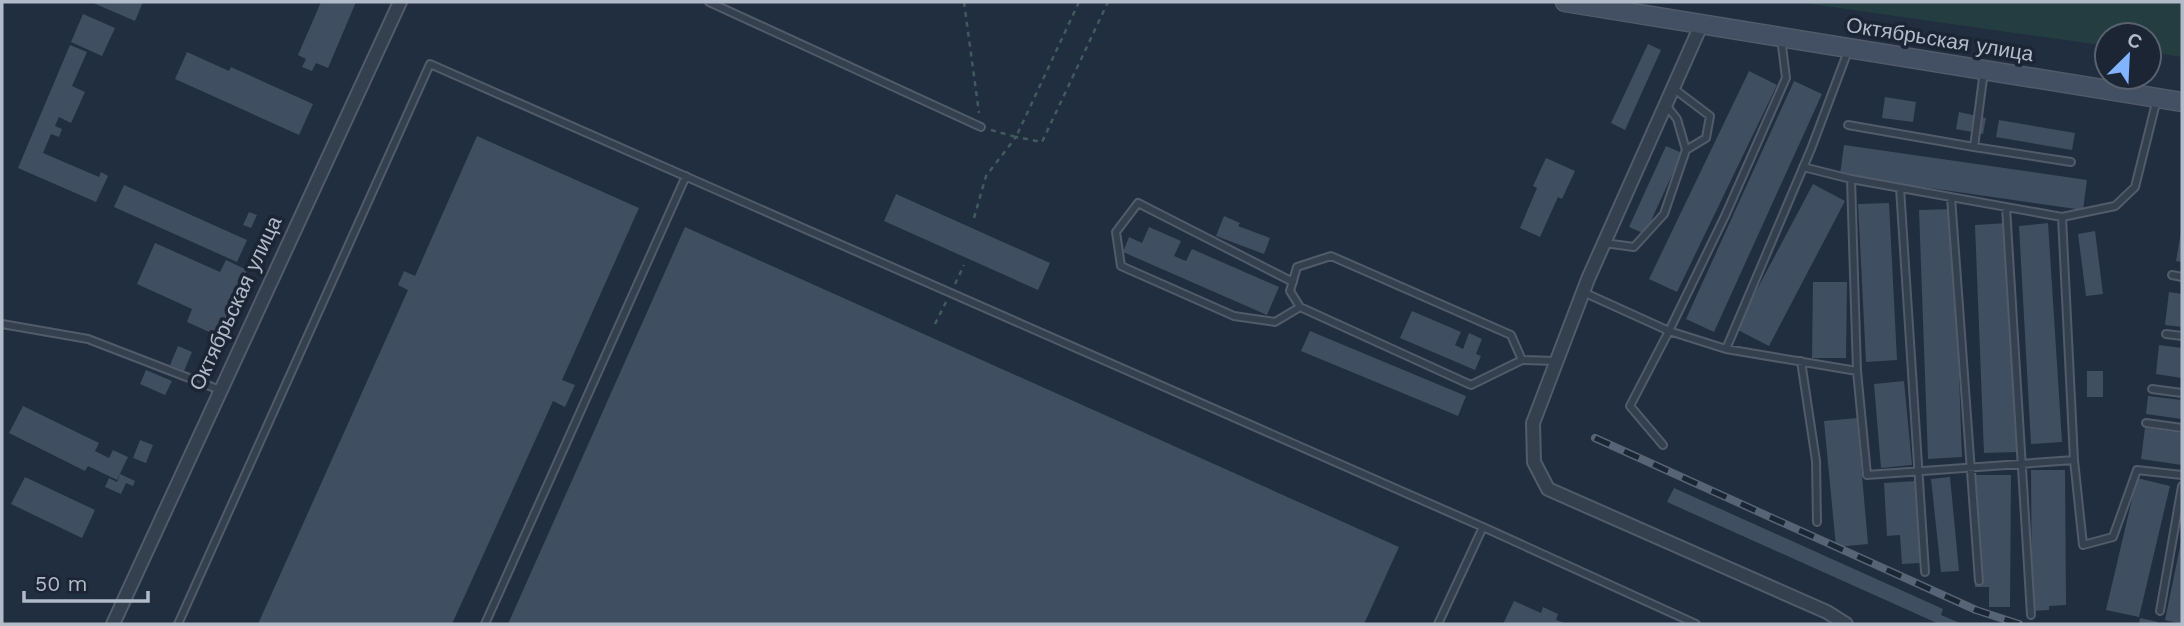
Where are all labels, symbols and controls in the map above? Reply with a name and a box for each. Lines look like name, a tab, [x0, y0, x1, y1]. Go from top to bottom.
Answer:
street label: Октябрьская улица	[1844, 12, 2036, 66]
north arrow	[2093, 21, 2163, 91]
text: С	[2124, 28, 2146, 54]
street label: Октябрьская улица	[184, 212, 287, 394]
scale bar	[24, 560, 149, 604]
text: 50 m	[35, 571, 87, 596]

